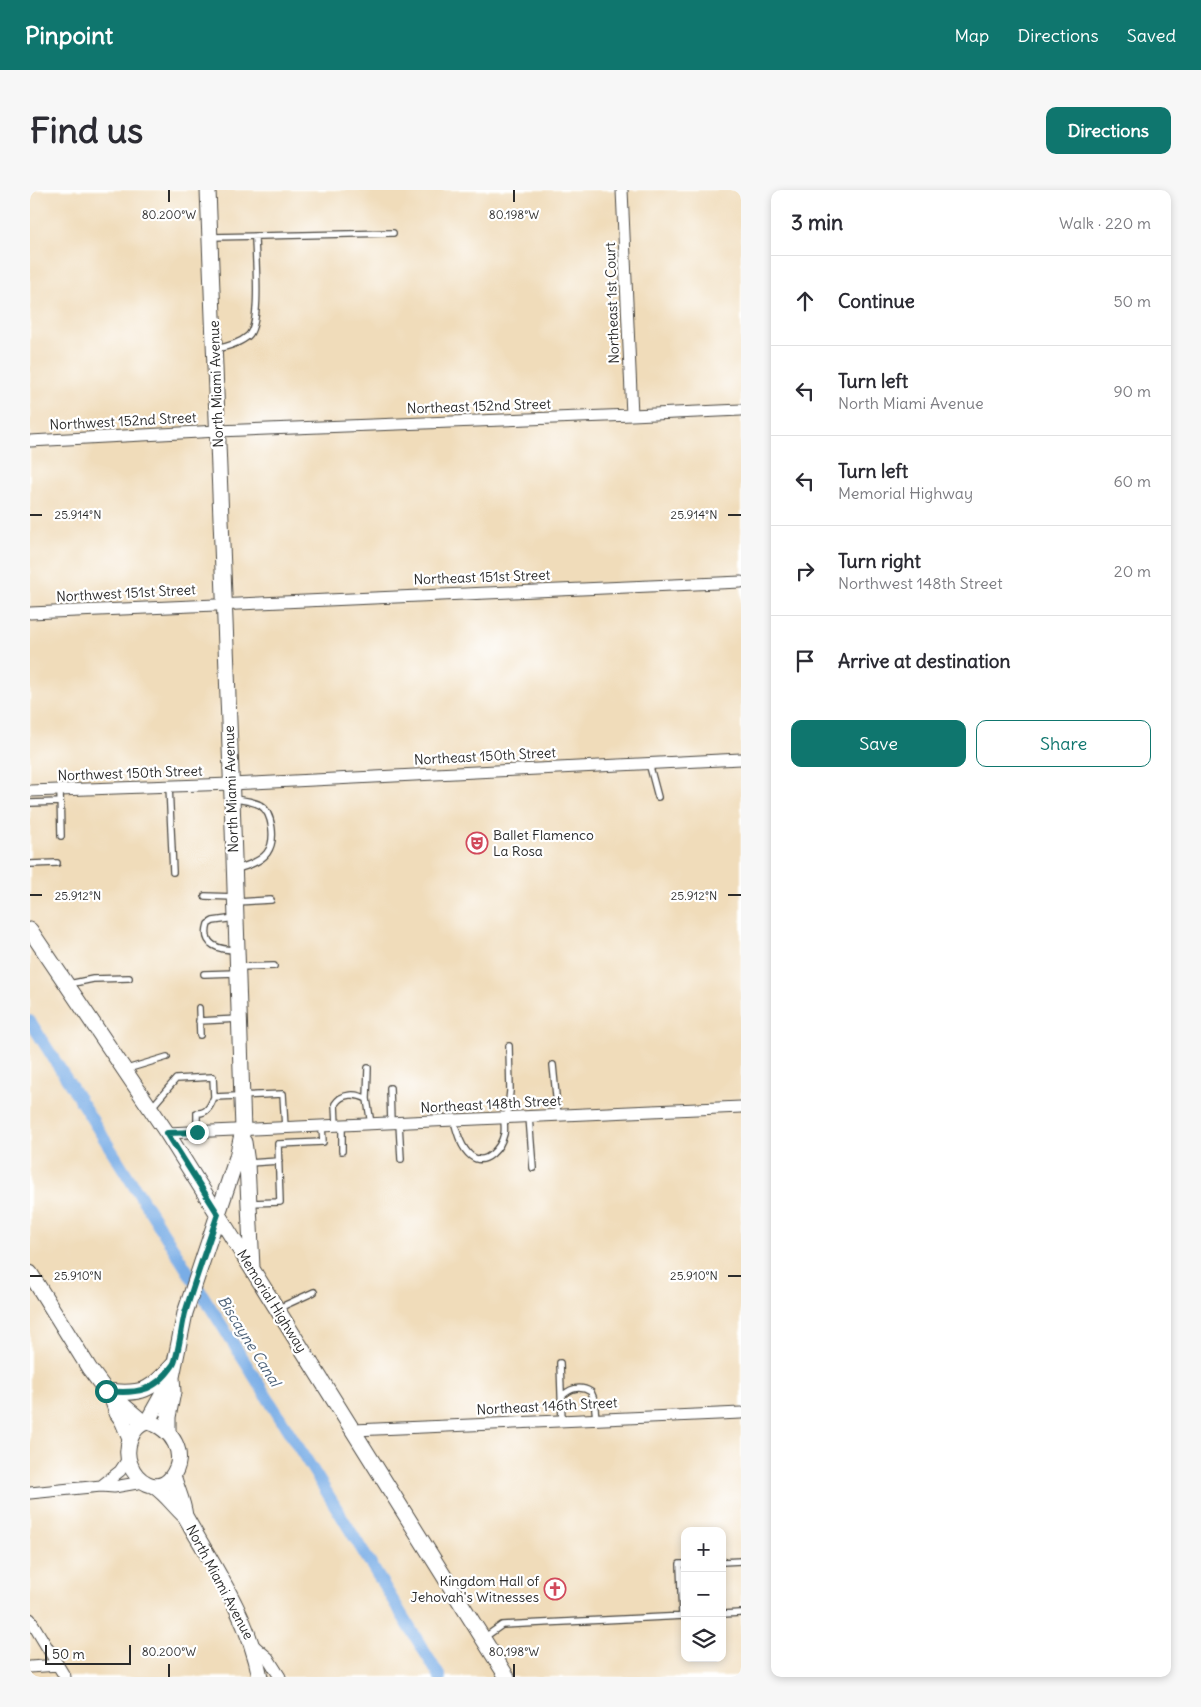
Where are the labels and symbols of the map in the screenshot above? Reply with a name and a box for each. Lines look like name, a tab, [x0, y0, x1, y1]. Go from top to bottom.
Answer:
text: 80.200°W	[142, 207, 196, 222]
text: 80.198°W	[489, 207, 539, 222]
street label: Northeast 1st Court	[601, 242, 623, 364]
street label: North Miami Avenue	[205, 320, 227, 448]
street label: Northeast 152nd Street	[407, 394, 552, 418]
street label: Northwest 152nd Street	[49, 408, 197, 434]
text: 25.914°N	[55, 507, 101, 522]
text: 25.914°N	[671, 507, 717, 522]
street label: Northeast 151st Street	[413, 566, 551, 588]
street label: Northwest 151st Street	[56, 580, 197, 606]
street label: North Miami Avenue	[220, 725, 242, 853]
street label: Northeast 150th Street	[414, 743, 557, 769]
street label: Northwest 150th Street	[57, 761, 203, 785]
place label: Ballet Flamenco La Rosa	[493, 826, 594, 860]
theatre icon: Ballet Flamenco La Rosa	[465, 831, 489, 855]
text: 25.912°N	[55, 888, 101, 903]
text: 25.912°N	[671, 888, 717, 903]
street label: Northeast 148th Street	[420, 1091, 562, 1117]
route end	[186, 1121, 209, 1144]
street label: Memorial Highway	[233, 1246, 311, 1356]
text: 25.910°N	[54, 1268, 102, 1283]
text: 25.910°N	[670, 1268, 718, 1283]
water label: Biscayne Canal	[214, 1292, 286, 1392]
route start	[95, 1380, 118, 1403]
street label: Northeast 146th Street	[476, 1393, 618, 1419]
street label: North Miami Avenue	[182, 1522, 258, 1642]
place label: Kingdom Hall of Jehovah's Witnesses	[411, 1572, 539, 1606]
church icon: Kingdom Hall of Jehovah's Witnesses	[543, 1577, 567, 1601]
scale bar	[45, 1642, 131, 1665]
text: 80.200°W	[142, 1644, 196, 1659]
text: 80.198°W	[489, 1644, 539, 1659]

